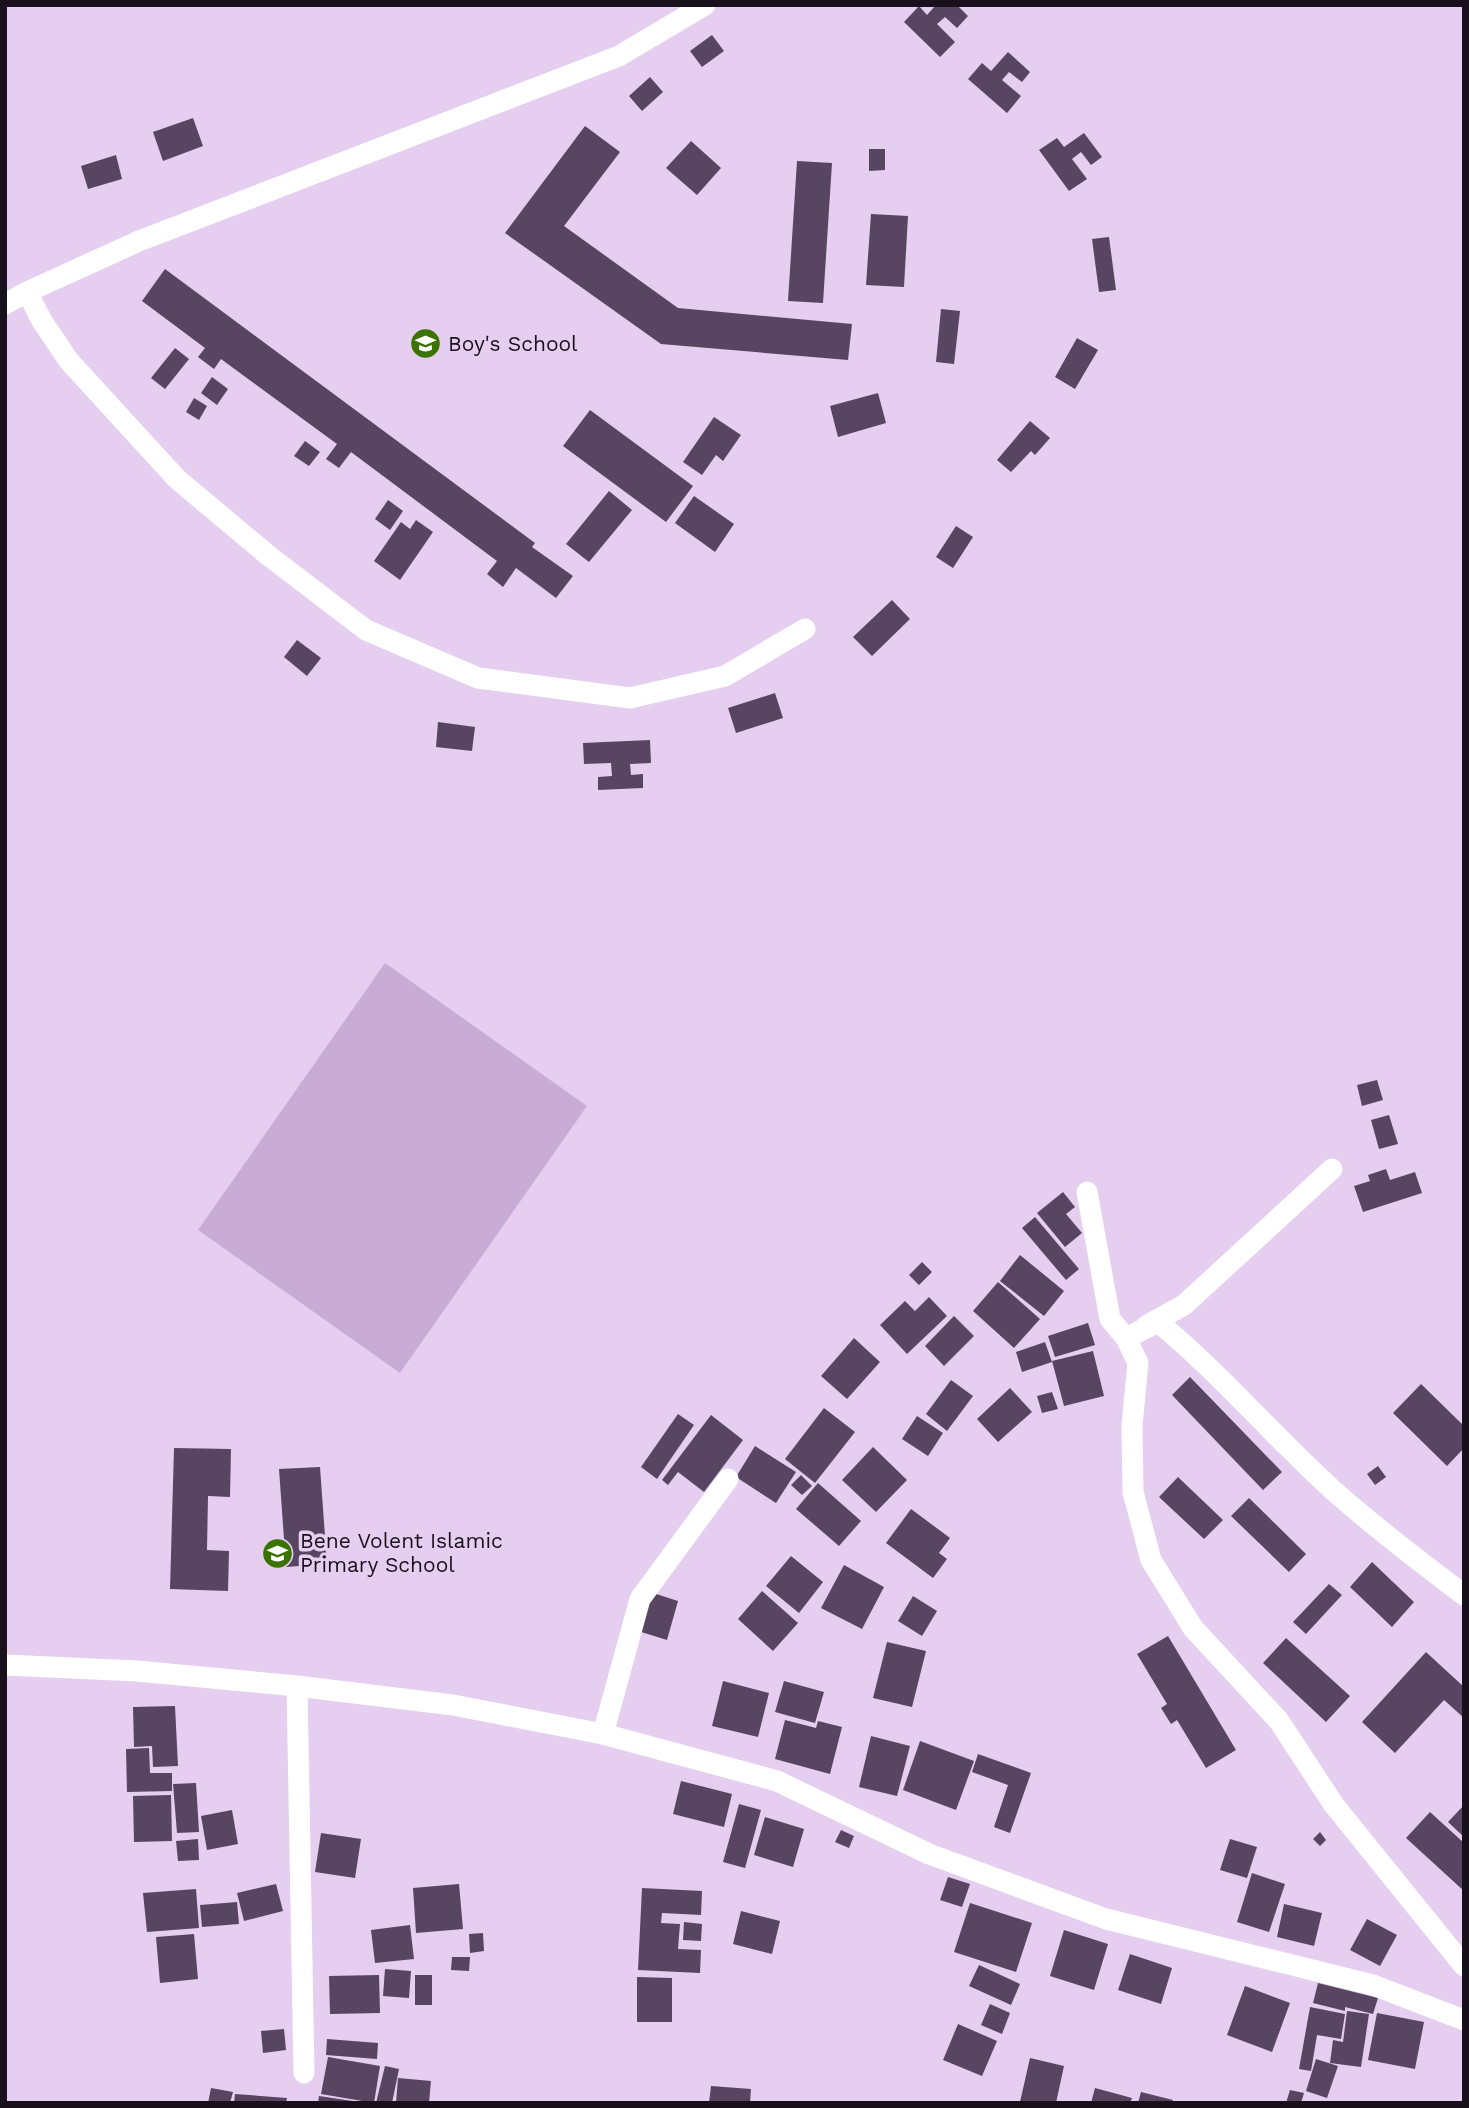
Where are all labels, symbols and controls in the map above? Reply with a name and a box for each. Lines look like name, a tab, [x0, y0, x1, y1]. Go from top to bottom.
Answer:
school or university icon: Boy's School	[408, 327, 442, 361]
place label: Boy's School	[448, 331, 578, 356]
place label: Bene Volent Islamic Primary School	[300, 1528, 503, 1577]
school or university icon: Bene Volent Islamic Primary School	[260, 1536, 294, 1570]

